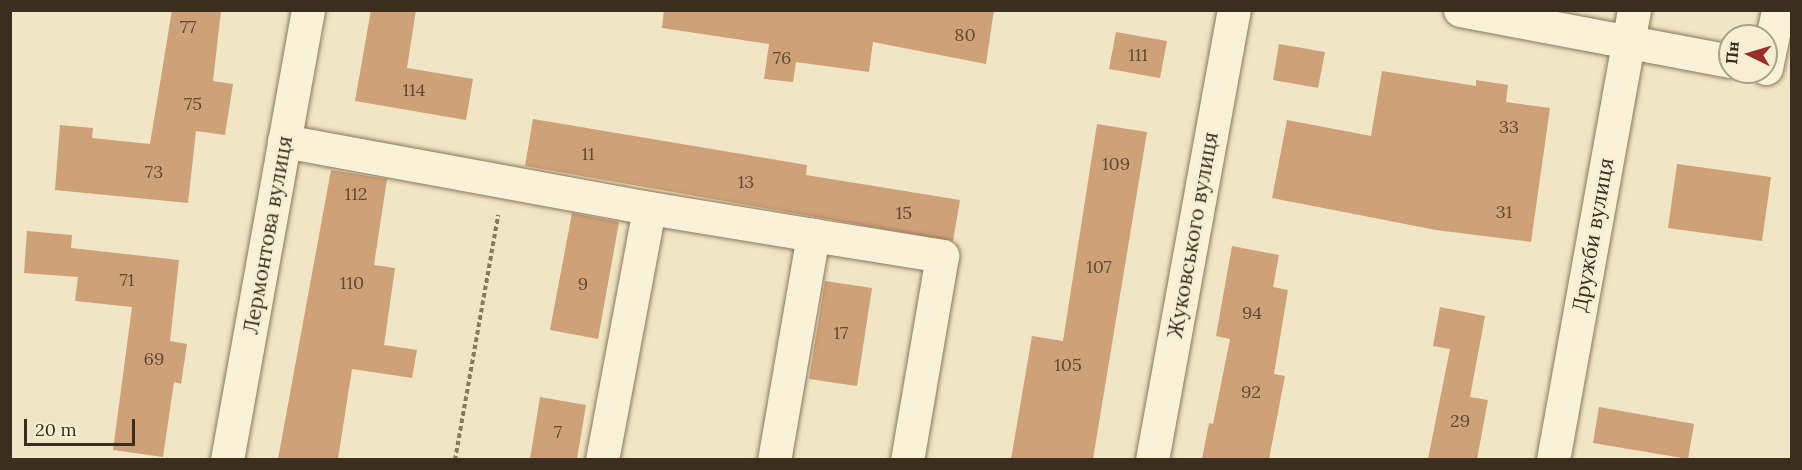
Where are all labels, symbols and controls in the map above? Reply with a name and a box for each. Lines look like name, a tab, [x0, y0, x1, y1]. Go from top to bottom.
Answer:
house number: 77	[180, 16, 196, 38]
house number: 80	[954, 24, 976, 46]
north arrow	[1718, 24, 1778, 84]
text: Пн	[1721, 40, 1743, 65]
house number: 111	[1128, 44, 1148, 66]
house number: 76	[773, 47, 791, 69]
house number: 114	[403, 79, 425, 101]
house number: 75	[184, 93, 202, 115]
house number: 33	[1499, 116, 1519, 138]
street label: Жуковського вулиця	[1162, 130, 1224, 340]
street label: Лермонтова вулиця	[238, 134, 298, 336]
house number: 11	[581, 143, 595, 165]
house number: 109	[1102, 153, 1130, 175]
street label: Дружби вулиця	[1567, 156, 1619, 314]
house number: 73	[145, 161, 163, 183]
house number: 13	[738, 171, 754, 193]
house number: 112	[345, 183, 367, 205]
house number: 31	[1496, 201, 1512, 223]
house number: 15	[896, 202, 912, 224]
house number: 107	[1086, 256, 1112, 278]
house number: 71	[120, 269, 134, 291]
house number: 110	[340, 272, 364, 294]
house number: 9	[578, 273, 588, 295]
house number: 94	[1242, 302, 1262, 324]
house number: 17	[834, 322, 848, 344]
house number: 69	[144, 348, 164, 370]
house number: 105	[1054, 354, 1082, 376]
house number: 92	[1241, 381, 1261, 403]
scale bar	[27, 407, 138, 445]
house number: 29	[1450, 410, 1470, 432]
text: 20 m	[35, 418, 77, 441]
house number: 7	[554, 421, 562, 443]

